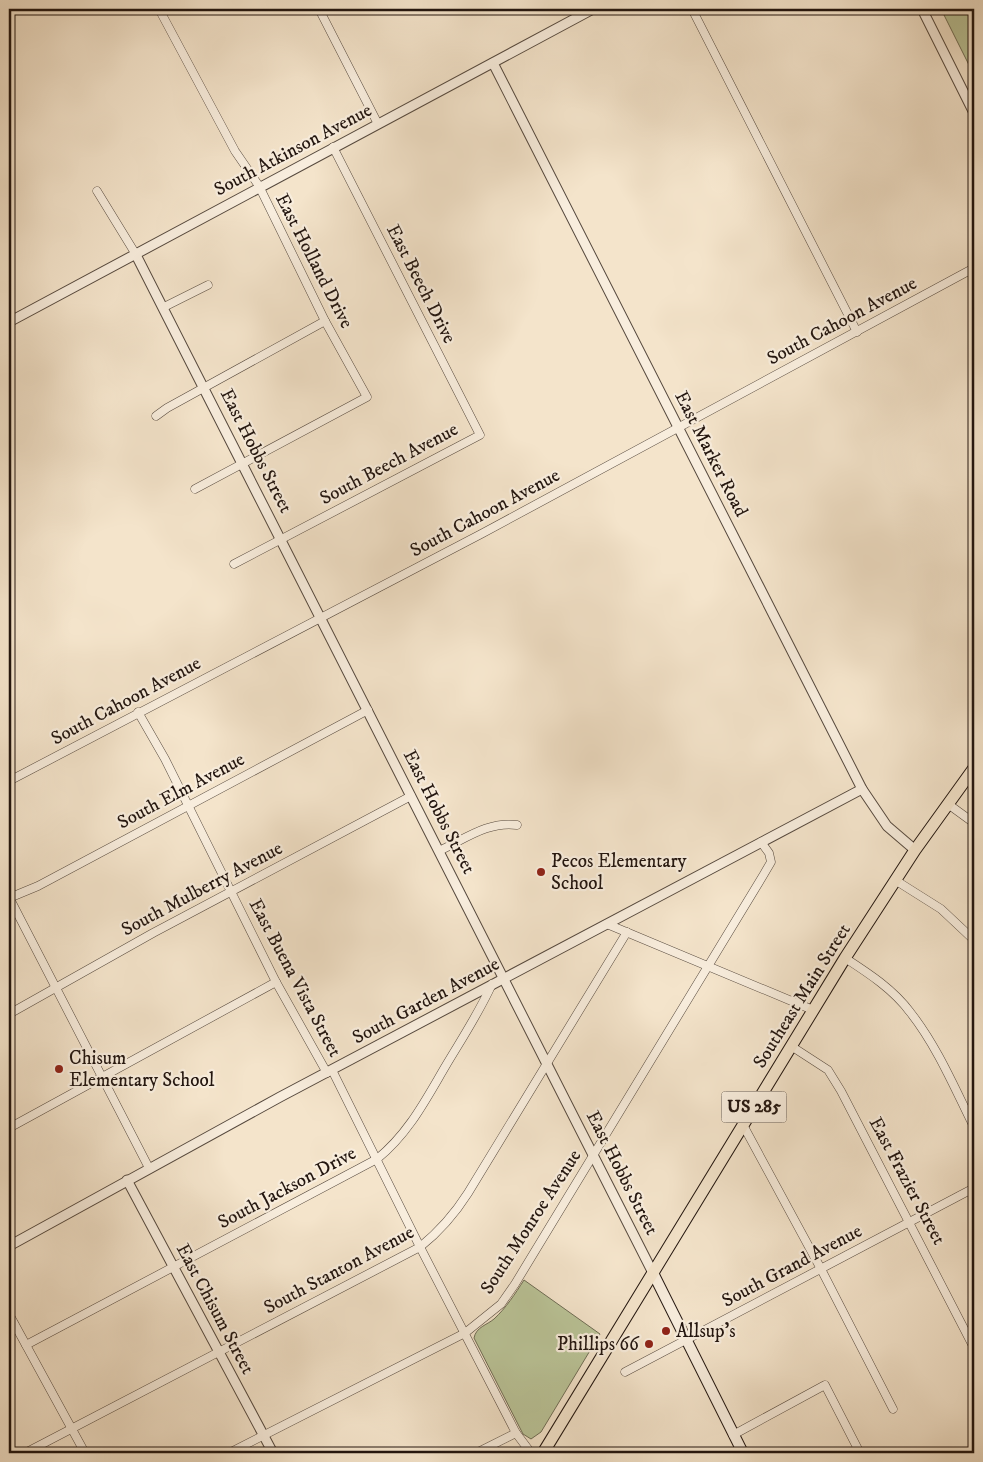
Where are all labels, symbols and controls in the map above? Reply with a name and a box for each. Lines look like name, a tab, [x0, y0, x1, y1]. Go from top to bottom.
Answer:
street label: South Atkinson Avenue	[210, 99, 376, 201]
street label: East Holland Drive	[270, 190, 358, 332]
street label: East Beech Drive	[381, 221, 461, 347]
street label: South Cahoon Avenue	[763, 272, 921, 370]
street label: East Hobbs Street	[215, 385, 297, 517]
street label: East Marker Road	[669, 387, 753, 521]
street label: South Beech Avenue	[316, 418, 462, 510]
street label: South Cahoon Avenue	[406, 464, 564, 562]
street label: South Cahoon Avenue	[47, 652, 205, 750]
street label: East Hobbs Street	[398, 746, 480, 878]
street label: South Elm Avenue	[113, 748, 249, 834]
street label: South Mulberry Avenue	[117, 837, 287, 941]
place label: Pecos Elementary School	[551, 850, 688, 895]
marker: Pecos Elementary School	[535, 866, 547, 878]
street label: East Buena Vista Street	[244, 895, 346, 1061]
street label: Southeast Main Street	[748, 919, 856, 1073]
street label: South Garden Avenue	[349, 953, 503, 1049]
place label: Chisum Elementary School	[69, 1047, 215, 1092]
marker: Chisum Elementary School	[53, 1063, 65, 1075]
road number: US 285	[722, 1092, 786, 1122]
street label: East Hobbs Street	[581, 1107, 663, 1239]
street label: East Frazier Street	[864, 1113, 950, 1249]
street label: South Jackson Drive	[214, 1142, 360, 1234]
street label: South Monroe Avenue	[476, 1145, 586, 1299]
street label: South Grand Avenue	[718, 1219, 866, 1313]
street label: South Stanton Avenue	[260, 1221, 418, 1319]
street label: East Chisum Street	[171, 1240, 259, 1378]
place label: Allsup's	[676, 1320, 736, 1343]
marker: Allsup's	[660, 1325, 672, 1337]
place label: Phillips 66	[557, 1333, 640, 1356]
marker: Phillips 66	[643, 1338, 655, 1350]

